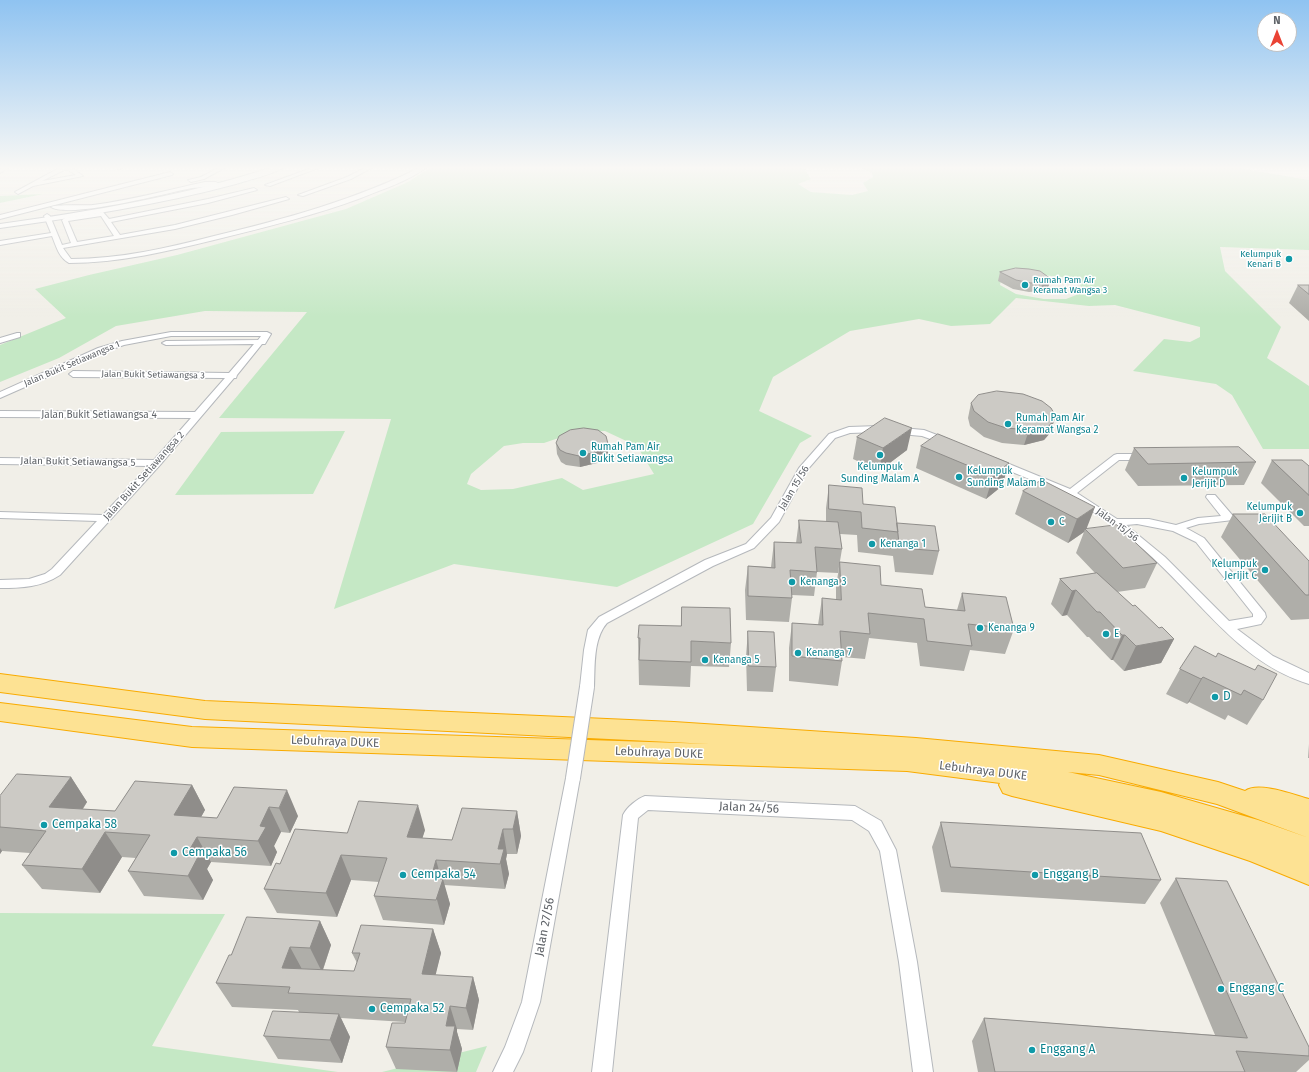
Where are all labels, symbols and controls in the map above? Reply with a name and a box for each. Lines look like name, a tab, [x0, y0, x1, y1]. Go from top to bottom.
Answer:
north arrow	[1257, 12, 1297, 52]
text: N	[1273, 14, 1281, 27]
place label: Kelumpuk Kenari B	[1240, 249, 1281, 270]
marker: Kelumpuk Kenari B	[1284, 254, 1294, 264]
place label: Rumah Pam Air Keramat Wangsa 3	[1033, 275, 1107, 296]
marker: Rumah Pam Air Keramat Wangsa 3	[1020, 280, 1030, 290]
street label: Jalan Bukit Setiawangsa 1	[22, 339, 122, 389]
street label: Jalan Bukit Setiawangsa 3	[101, 369, 205, 381]
street label: Jalan Bukit Setiawangsa 4	[41, 409, 157, 421]
place label: Rumah Pam Air Keramat Wangsa 2	[1016, 412, 1098, 436]
marker: Rumah Pam Air Keramat Wangsa 2	[1003, 419, 1013, 429]
street label: Jalan Bukit Setiawangsa 2	[101, 429, 187, 523]
place label: Rumah Pam Air Bukit Setiawangsa	[591, 441, 673, 464]
marker: Rumah Pam Air Bukit Setiawangsa	[578, 448, 588, 458]
marker: Kelumpuk Sunding Malam A	[875, 450, 885, 460]
street label: Jalan Bukit Setiawangsa 5	[20, 455, 136, 469]
place label: Kelumpuk Sunding Malam A	[841, 461, 919, 484]
street label: Jalan 15/56	[776, 464, 812, 512]
place label: Kelumpuk Sunding Malam B	[967, 465, 1045, 488]
place label: Kelumpuk Jerijit D	[1192, 466, 1237, 490]
marker: Kelumpuk Sunding Malam B	[954, 472, 964, 482]
marker: Kelumpuk Jerijit D	[1179, 473, 1189, 483]
place label: Kelumpuk Jerijit B	[1247, 501, 1292, 524]
street label: Jalan 15/56	[1093, 506, 1141, 544]
marker: Kelumpuk Jerijit B	[1295, 508, 1305, 518]
place label: C	[1059, 516, 1065, 528]
marker: C	[1046, 517, 1056, 527]
place label: Kenanga 1	[880, 538, 926, 550]
marker: Kenanga 1	[867, 539, 877, 549]
place label: Kelumpuk Jerijit C	[1212, 558, 1257, 582]
marker: Kelumpuk Jerijit C	[1260, 565, 1270, 575]
place label: Kenanga 3	[800, 576, 846, 588]
marker: Kenanga 3	[787, 577, 797, 587]
place label: Kenanga 9	[988, 622, 1035, 634]
marker: Kenanga 9	[975, 623, 985, 633]
place label: E	[1114, 628, 1119, 640]
marker: E	[1101, 629, 1111, 639]
place label: Kenanga 7	[806, 647, 852, 659]
marker: Kenanga 7	[793, 648, 803, 658]
place label: Kenanga 5	[713, 654, 759, 666]
marker: Kenanga 5	[700, 655, 710, 665]
place label: D	[1223, 690, 1231, 704]
marker: D	[1210, 692, 1220, 702]
street label: Lebuhraya DUKE	[291, 733, 379, 751]
street label: Lebuhraya DUKE	[615, 744, 703, 762]
street label: Lebuhraya DUKE	[938, 758, 1028, 784]
street label: Jalan 24/56	[718, 799, 780, 817]
place label: Cempaka 58	[52, 818, 117, 832]
marker: Cempaka 58	[39, 820, 49, 830]
place label: Cempaka 56	[182, 846, 247, 860]
marker: Cempaka 56	[169, 848, 179, 858]
place label: Cempaka 54	[411, 868, 476, 882]
place label: Enggang B	[1043, 868, 1099, 882]
marker: Cempaka 54	[398, 870, 408, 880]
marker: Enggang B	[1030, 870, 1040, 880]
street label: Jalan 27/56	[532, 897, 558, 957]
place label: Enggang C	[1229, 982, 1284, 996]
marker: Enggang C	[1216, 984, 1226, 994]
place label: Cempaka 52	[380, 1002, 444, 1016]
marker: Cempaka 52	[367, 1004, 377, 1014]
place label: Enggang A	[1040, 1043, 1095, 1057]
marker: Enggang A	[1027, 1045, 1037, 1055]

